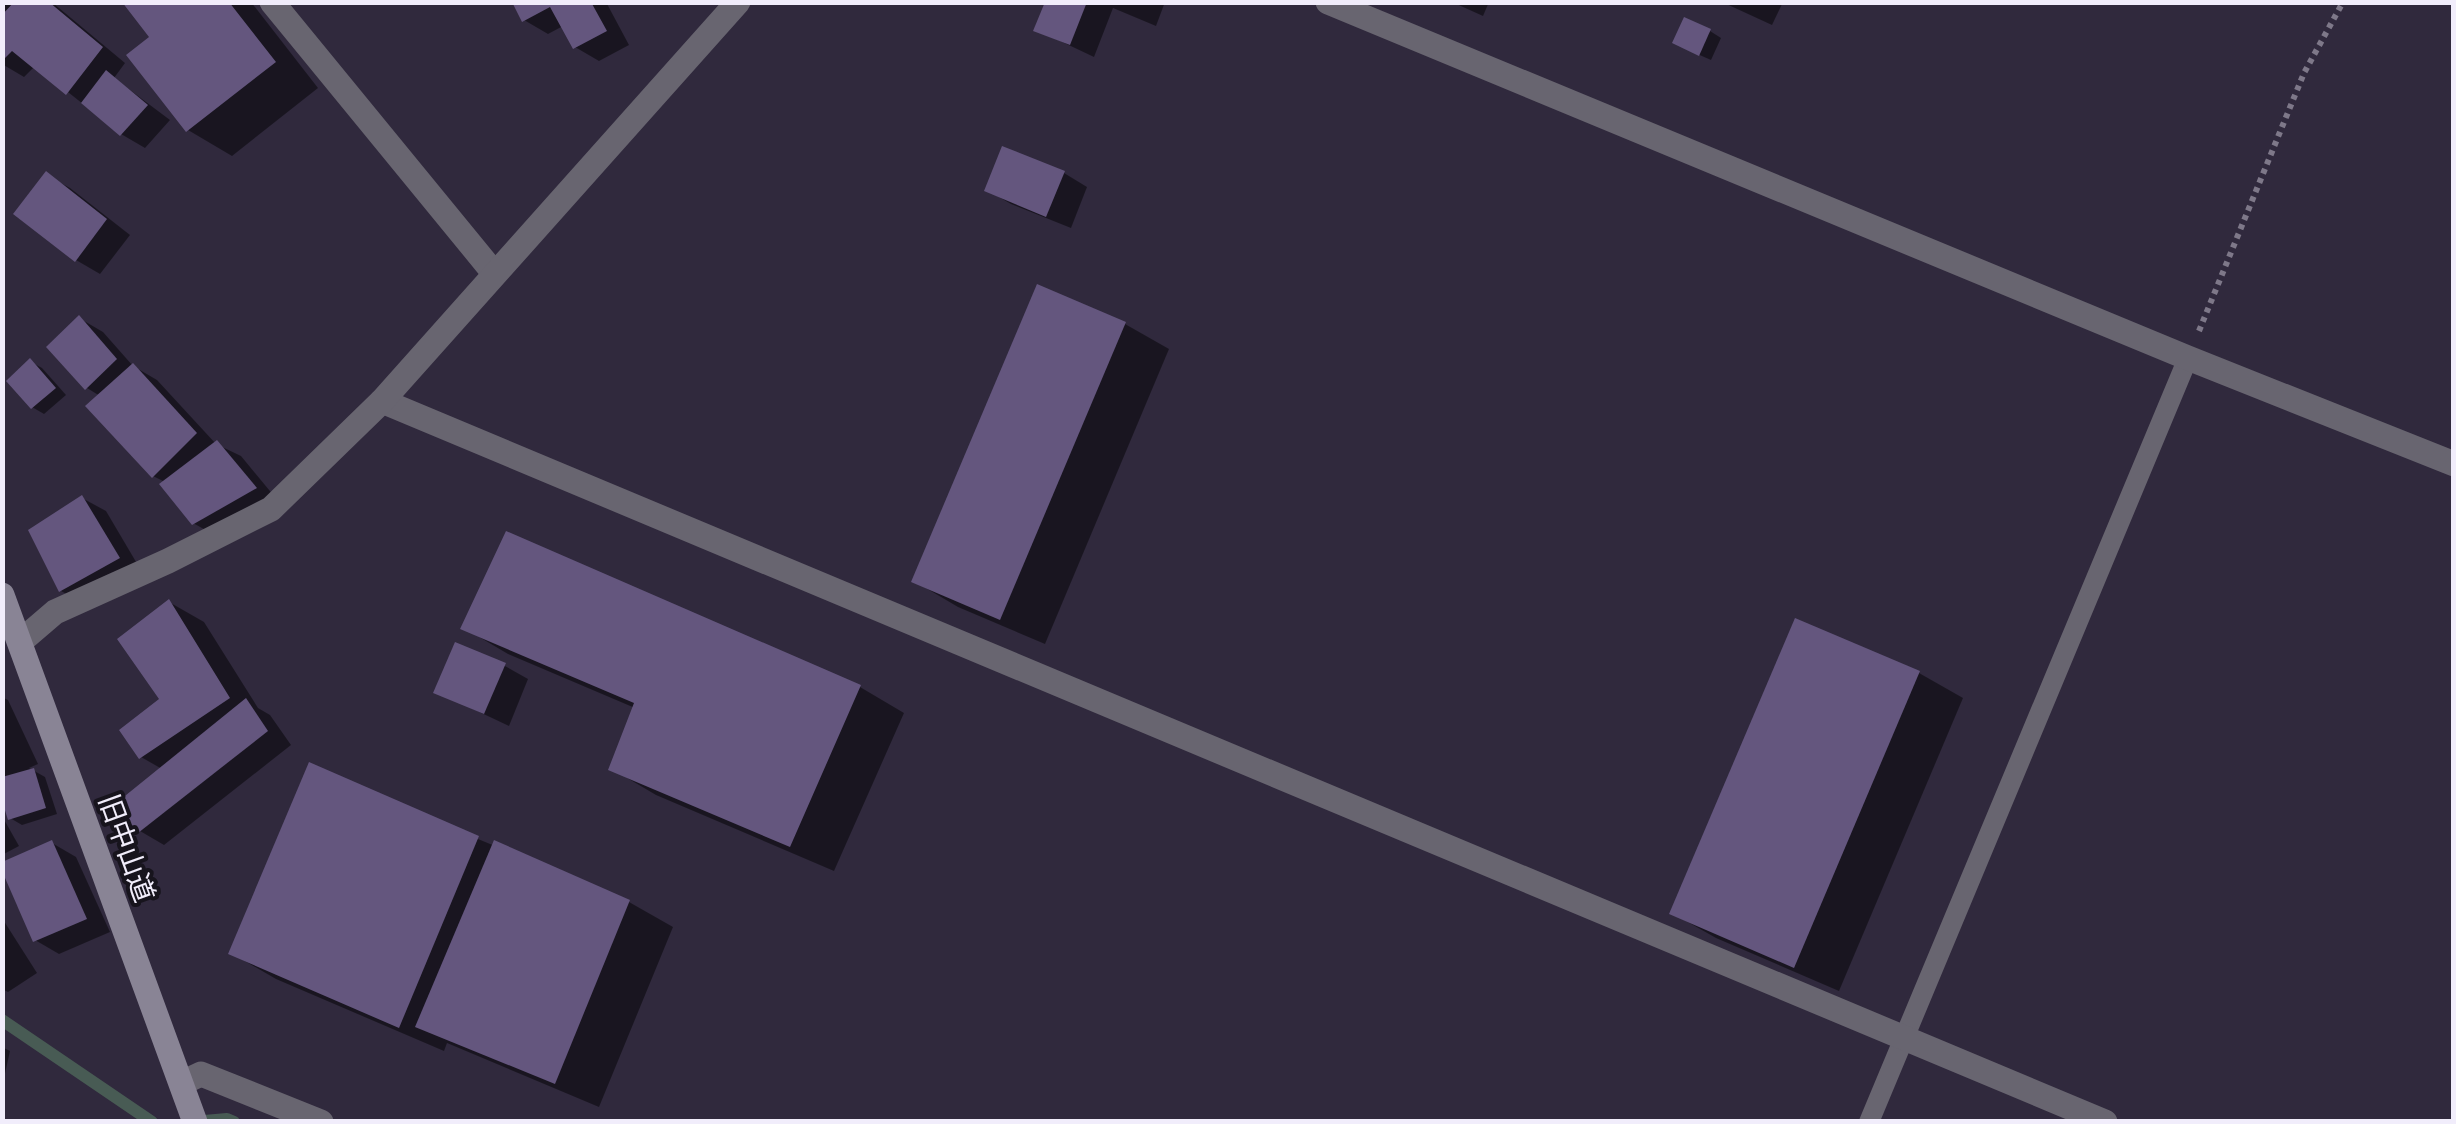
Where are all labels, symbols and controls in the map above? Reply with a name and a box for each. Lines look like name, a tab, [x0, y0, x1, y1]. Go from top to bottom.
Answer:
street label: 旧中山道	[92, 790, 161, 906]

